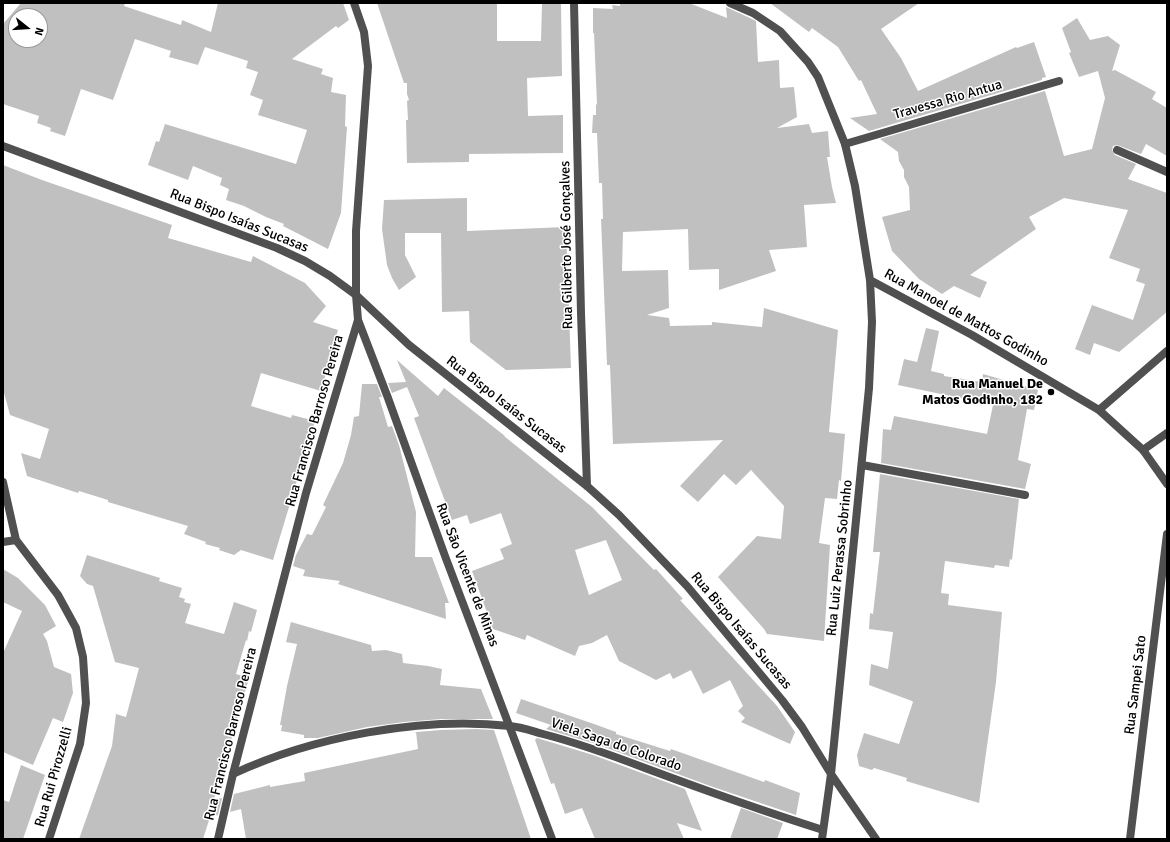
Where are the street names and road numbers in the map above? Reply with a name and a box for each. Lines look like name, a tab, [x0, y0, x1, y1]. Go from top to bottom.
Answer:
street label: Travessa Rio Antua	[892, 76, 1004, 124]
street label: Rua Gilberto José Gonçalves	[557, 161, 577, 329]
street label: Rua Bispo Isaías Sucasas	[167, 185, 311, 257]
street label: Rua Manoel de Mattos Godinho	[881, 266, 1051, 370]
street label: Rua Francisco Barroso Pereira	[282, 333, 348, 509]
street label: Rua Bispo Isaías Sucasas	[443, 353, 569, 457]
street label: Rua Luiz Perassa Sobrinho	[823, 479, 857, 637]
street label: Rua São Vicente de Minas	[432, 501, 502, 649]
street label: Rua Bispo Isaías Sucasas	[687, 569, 795, 693]
street label: Rua Sampei Sato	[1122, 634, 1150, 736]
street label: Rua Francisco Barroso Pereira	[201, 646, 261, 822]
street label: Viela Saga do Colorado	[548, 715, 684, 775]
street label: Rua Rui Pirozzelli	[32, 725, 76, 829]

